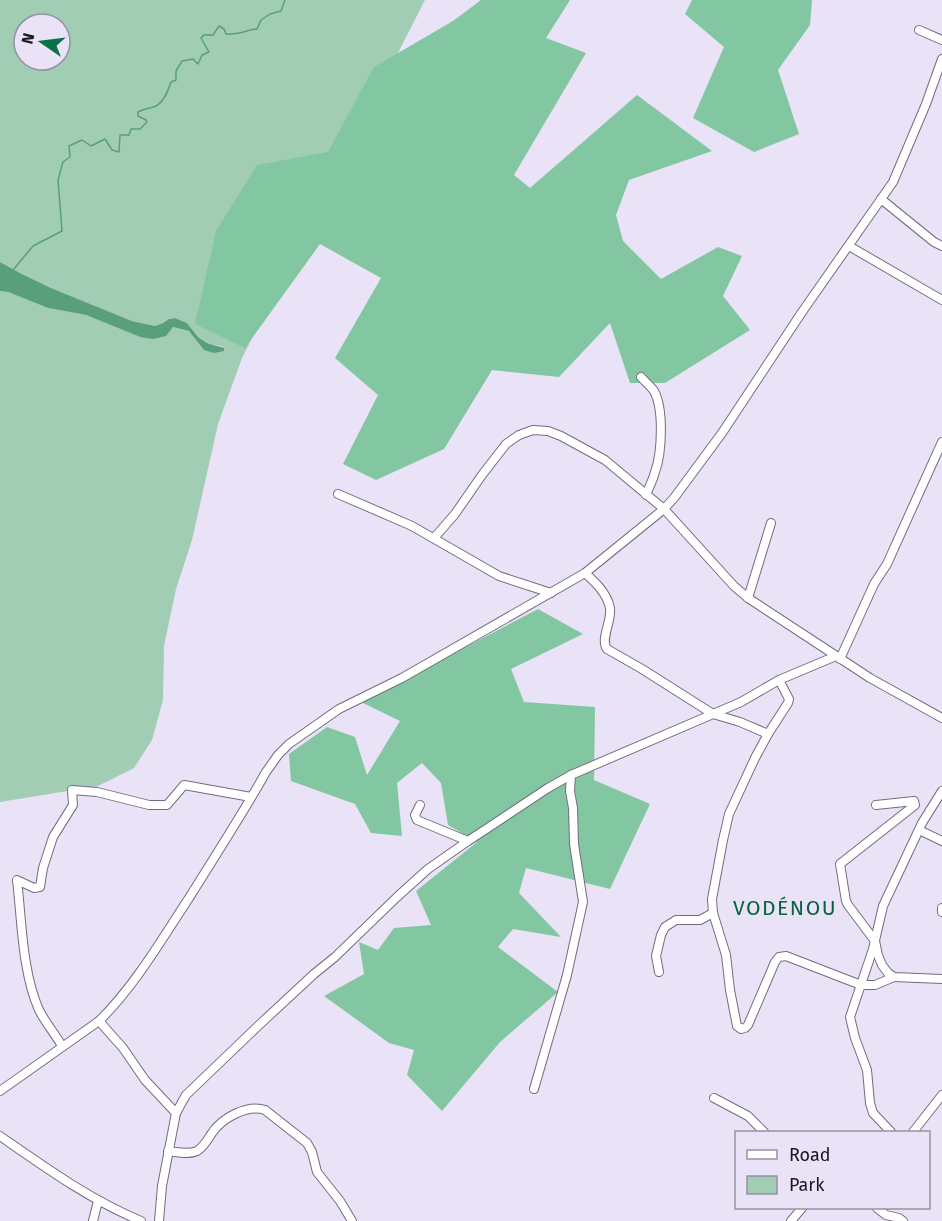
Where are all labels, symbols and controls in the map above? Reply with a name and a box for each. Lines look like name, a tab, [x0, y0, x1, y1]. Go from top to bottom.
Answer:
north arrow	[12, 12, 72, 72]
text: N	[17, 31, 38, 46]
district label: VODÉNOU	[733, 895, 837, 921]
legend	[735, 1131, 930, 1209]
text: Road	[789, 1144, 831, 1166]
text: Park	[789, 1174, 825, 1196]

